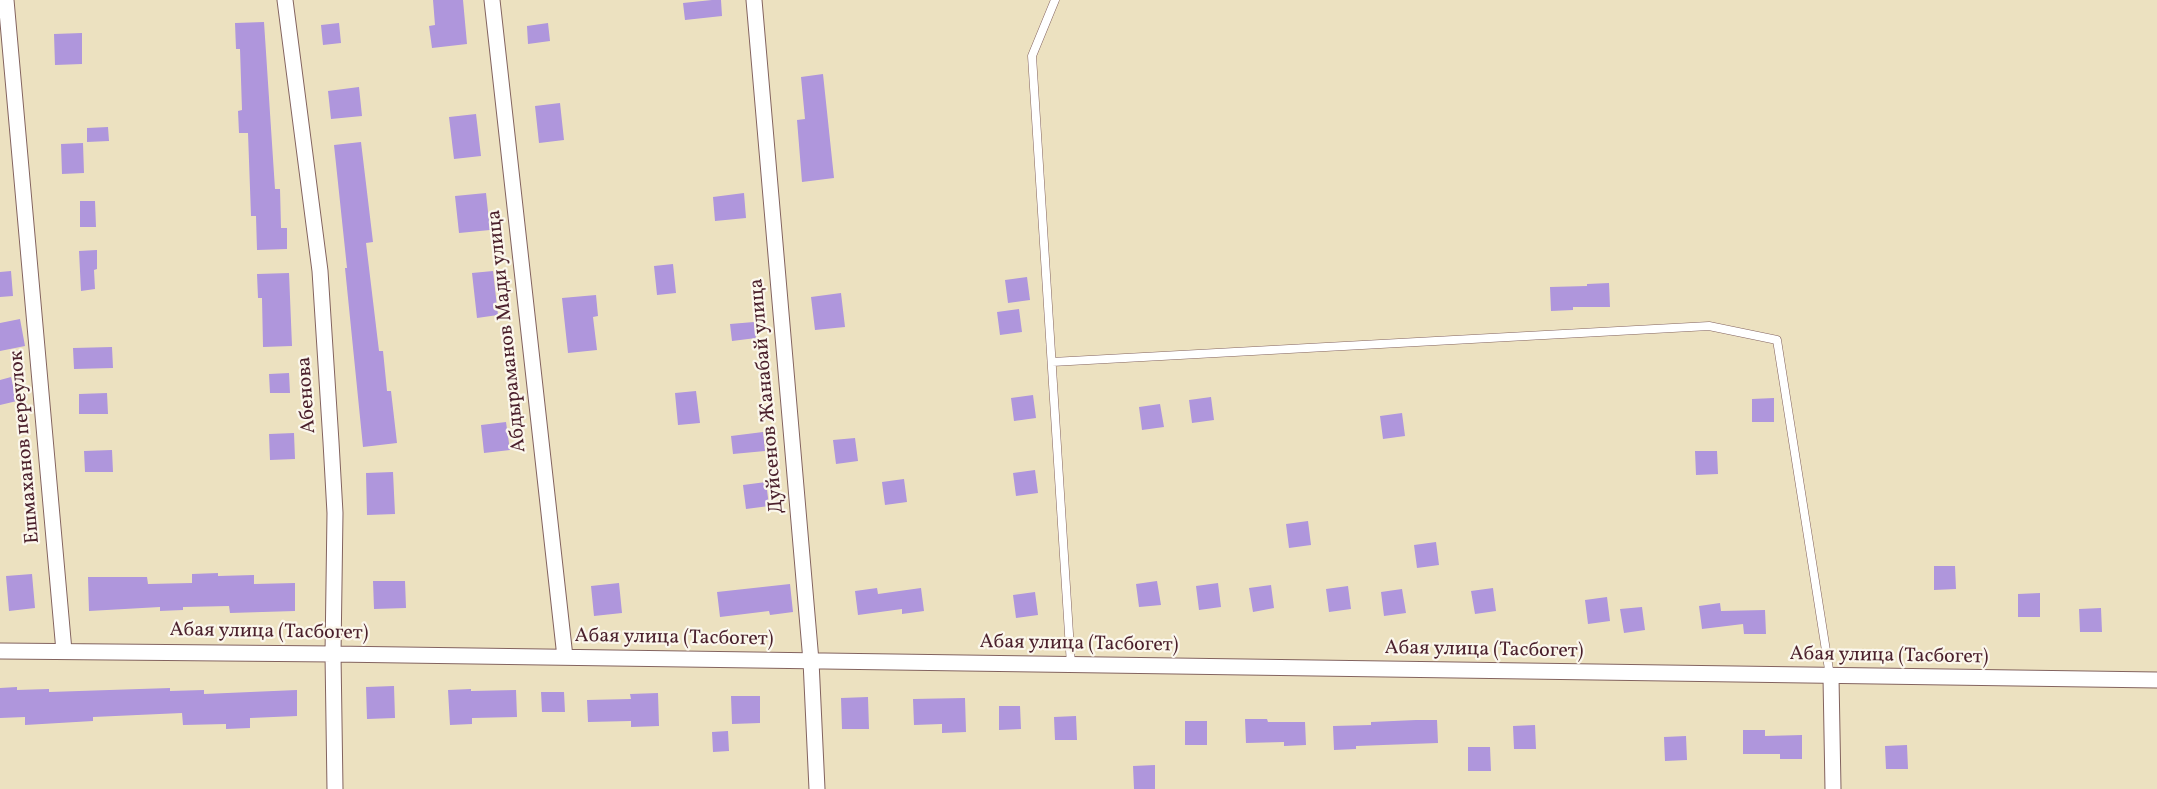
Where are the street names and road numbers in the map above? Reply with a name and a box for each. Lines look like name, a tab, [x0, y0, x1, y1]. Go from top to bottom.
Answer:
street label: Абдыраманов Мади улица	[483, 208, 533, 454]
street label: Дуйсенов Жанабай улица	[746, 277, 790, 515]
street label: Ешмаханов переулок	[6, 349, 46, 545]
street label: Абенова	[293, 356, 323, 434]
street label: Абая улица (Тасбогет)	[169, 619, 369, 647]
street label: Абая улица (Тасбогет)	[574, 625, 774, 653]
street label: Абая улица (Тасбогет)	[979, 631, 1179, 659]
street label: Абая улица (Тасбогет)	[1384, 637, 1584, 665]
street label: Абая улица (Тасбогет)	[1789, 643, 1989, 671]

